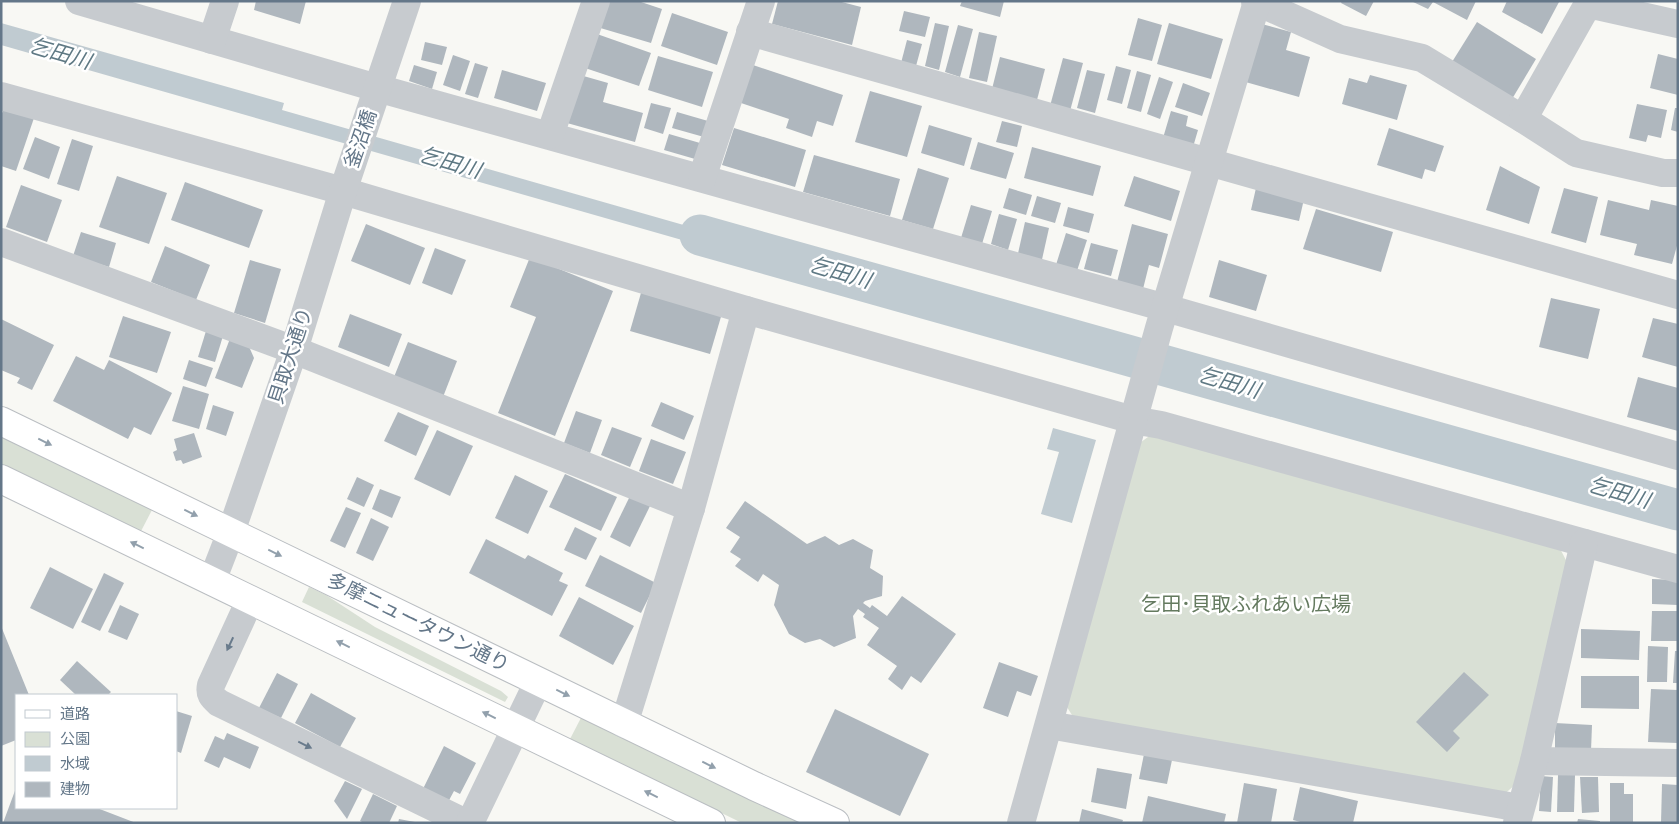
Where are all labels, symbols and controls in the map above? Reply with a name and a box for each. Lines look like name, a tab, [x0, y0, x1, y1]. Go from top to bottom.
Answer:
water label: 乞田川	[27, 34, 95, 73]
street label: 釜沼橋	[341, 107, 380, 171]
water label: 乞田川	[417, 143, 485, 182]
water label: 乞田川	[807, 253, 875, 292]
street label: 貝取大通り	[265, 305, 316, 407]
water label: 乞田川	[1196, 363, 1264, 402]
one-way arrow	[38, 438, 52, 446]
water label: 乞田川	[1586, 473, 1654, 512]
one-way arrow	[184, 509, 198, 517]
one-way arrow	[130, 540, 144, 548]
one-way arrow	[268, 550, 282, 558]
street label: 多摩ニュータウン通り	[324, 569, 513, 676]
park label: 乞田･貝取ふれあい広場	[1141, 594, 1351, 615]
one-way arrow	[225, 637, 233, 651]
one-way arrow	[336, 640, 350, 648]
one-way arrow	[555, 689, 570, 698]
legend	[15, 694, 178, 809]
text: 道路	[60, 706, 90, 722]
one-way arrow	[482, 711, 496, 719]
text: 公園	[60, 731, 90, 747]
one-way arrow	[298, 741, 312, 749]
text: 水域	[60, 756, 90, 772]
one-way arrow	[701, 760, 716, 769]
text: 建物	[60, 781, 90, 797]
one-way arrow	[644, 790, 658, 798]

